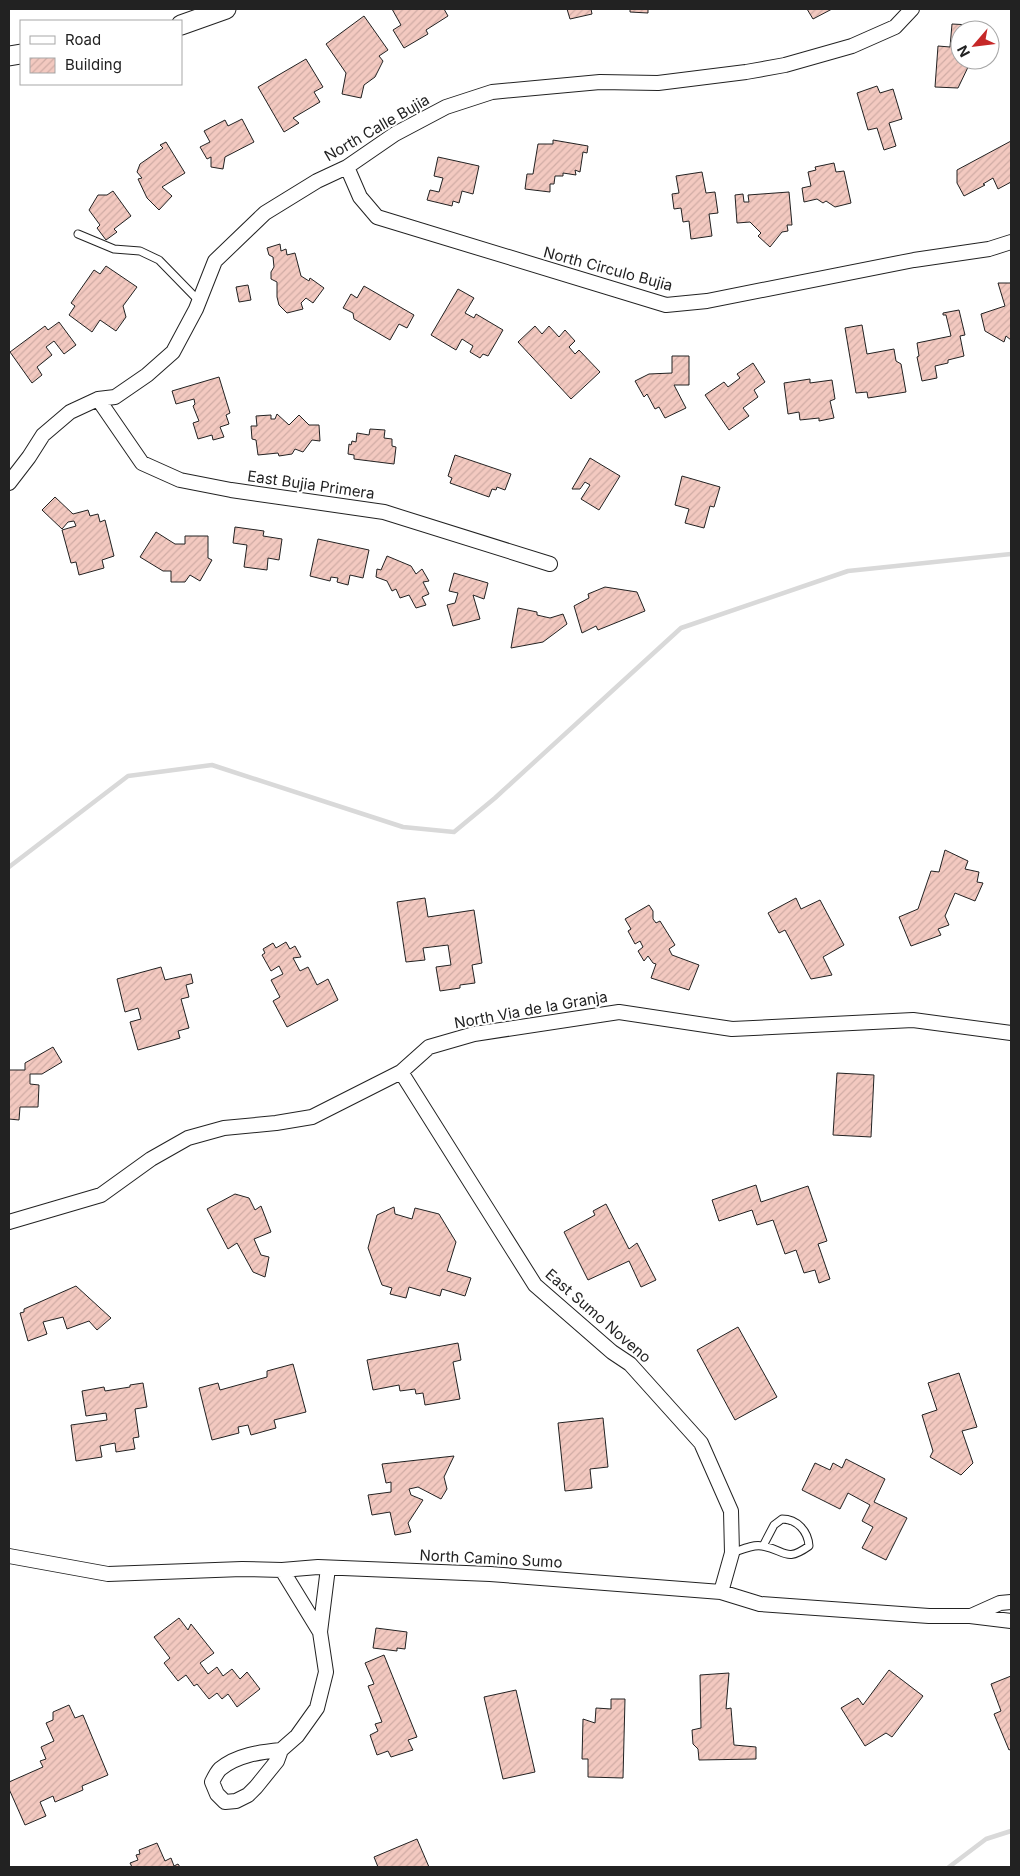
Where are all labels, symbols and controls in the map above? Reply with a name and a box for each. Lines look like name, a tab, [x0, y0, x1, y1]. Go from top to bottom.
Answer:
legend	[20, 20, 182, 85]
north arrow	[950, 20, 1000, 70]
text: Road	[65, 30, 101, 49]
text: N	[953, 43, 973, 60]
text: Building	[65, 55, 122, 74]
street label: North Calle Bujia	[321, 90, 433, 165]
street label: North Circulo Bujia	[542, 242, 675, 295]
street label: East Bujia Primera	[246, 466, 376, 503]
street label: North Via de la Granja	[453, 987, 609, 1032]
street label: East Sumo Noveno	[542, 1264, 655, 1367]
street label: North Camino Sumo	[419, 1545, 563, 1572]

